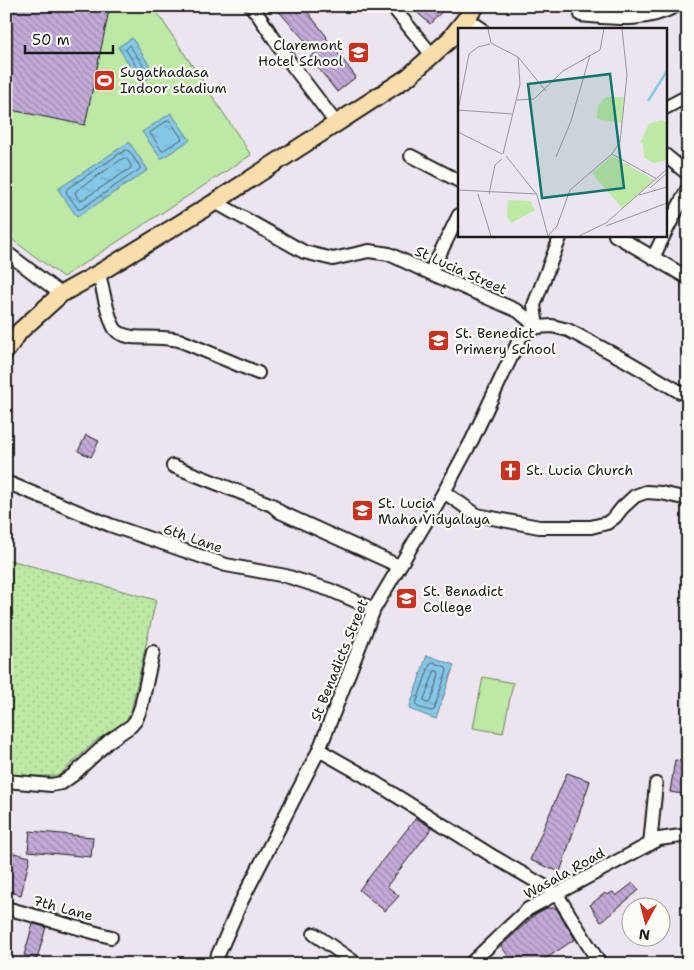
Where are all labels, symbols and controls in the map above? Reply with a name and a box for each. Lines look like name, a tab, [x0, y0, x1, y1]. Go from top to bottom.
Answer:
scale bar	[25, 22, 112, 54]
inset map	[458, 28, 666, 236]
text: 50 m	[32, 30, 70, 50]
place label: Claremont Hotel School	[258, 36, 344, 70]
school or university icon: Claremont Hotel School	[347, 41, 371, 65]
place label: Sugathadasa Indoor stadium	[120, 63, 227, 97]
sports icon: Sugathadasa Indoor stadium	[92, 68, 116, 92]
street label: St Lucia Street	[412, 242, 510, 298]
place label: St. Benedict Primery School	[455, 324, 556, 358]
school or university icon: St. Benedict Primery School	[427, 329, 451, 353]
church icon: St. Lucia Church	[498, 458, 522, 482]
place label: St. Lucia Church	[526, 461, 633, 479]
place label: St. Lucia Maha Vidyalaya	[378, 494, 490, 528]
school or university icon: St. Lucia Maha Vidyalaya	[350, 499, 374, 523]
street label: 6th Lane	[161, 519, 225, 557]
place label: St. Benadict College	[423, 582, 503, 616]
school or university icon: St. Benadict College	[395, 587, 419, 611]
street label: St Benadicts Street	[306, 596, 372, 724]
street label: Wasala Road	[520, 843, 608, 903]
street label: 7th Lane	[31, 891, 95, 925]
north arrow	[622, 898, 672, 948]
text: N	[638, 925, 651, 945]

